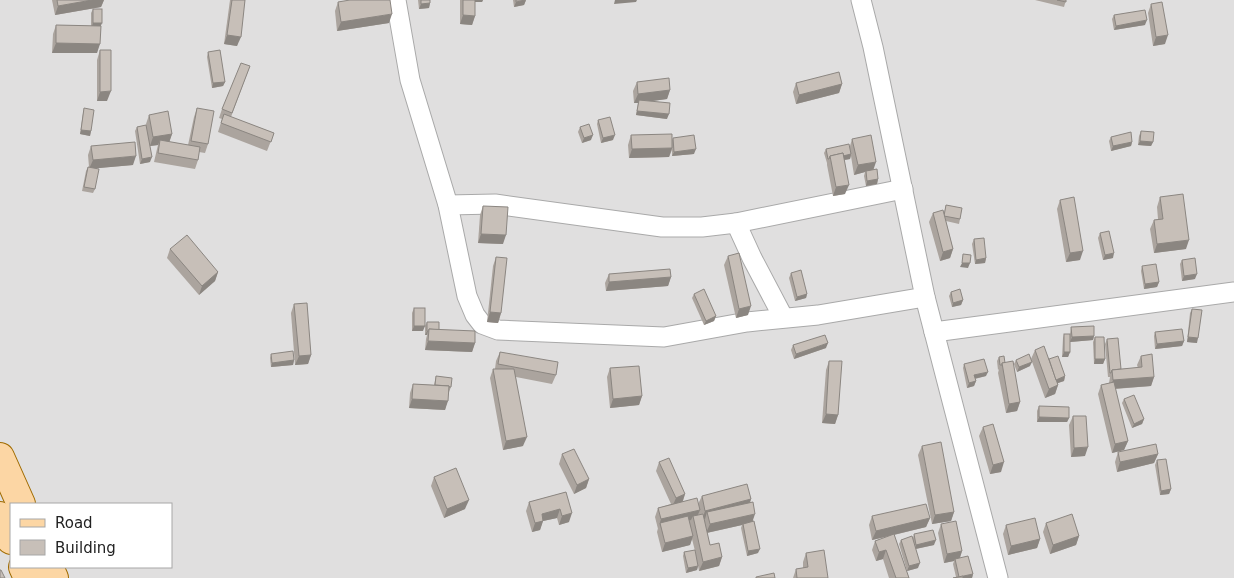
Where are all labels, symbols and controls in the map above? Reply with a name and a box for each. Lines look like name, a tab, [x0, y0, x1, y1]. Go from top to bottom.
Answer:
legend	[10, 503, 172, 568]
text: Road	[55, 514, 93, 532]
text: Building	[55, 539, 116, 557]

